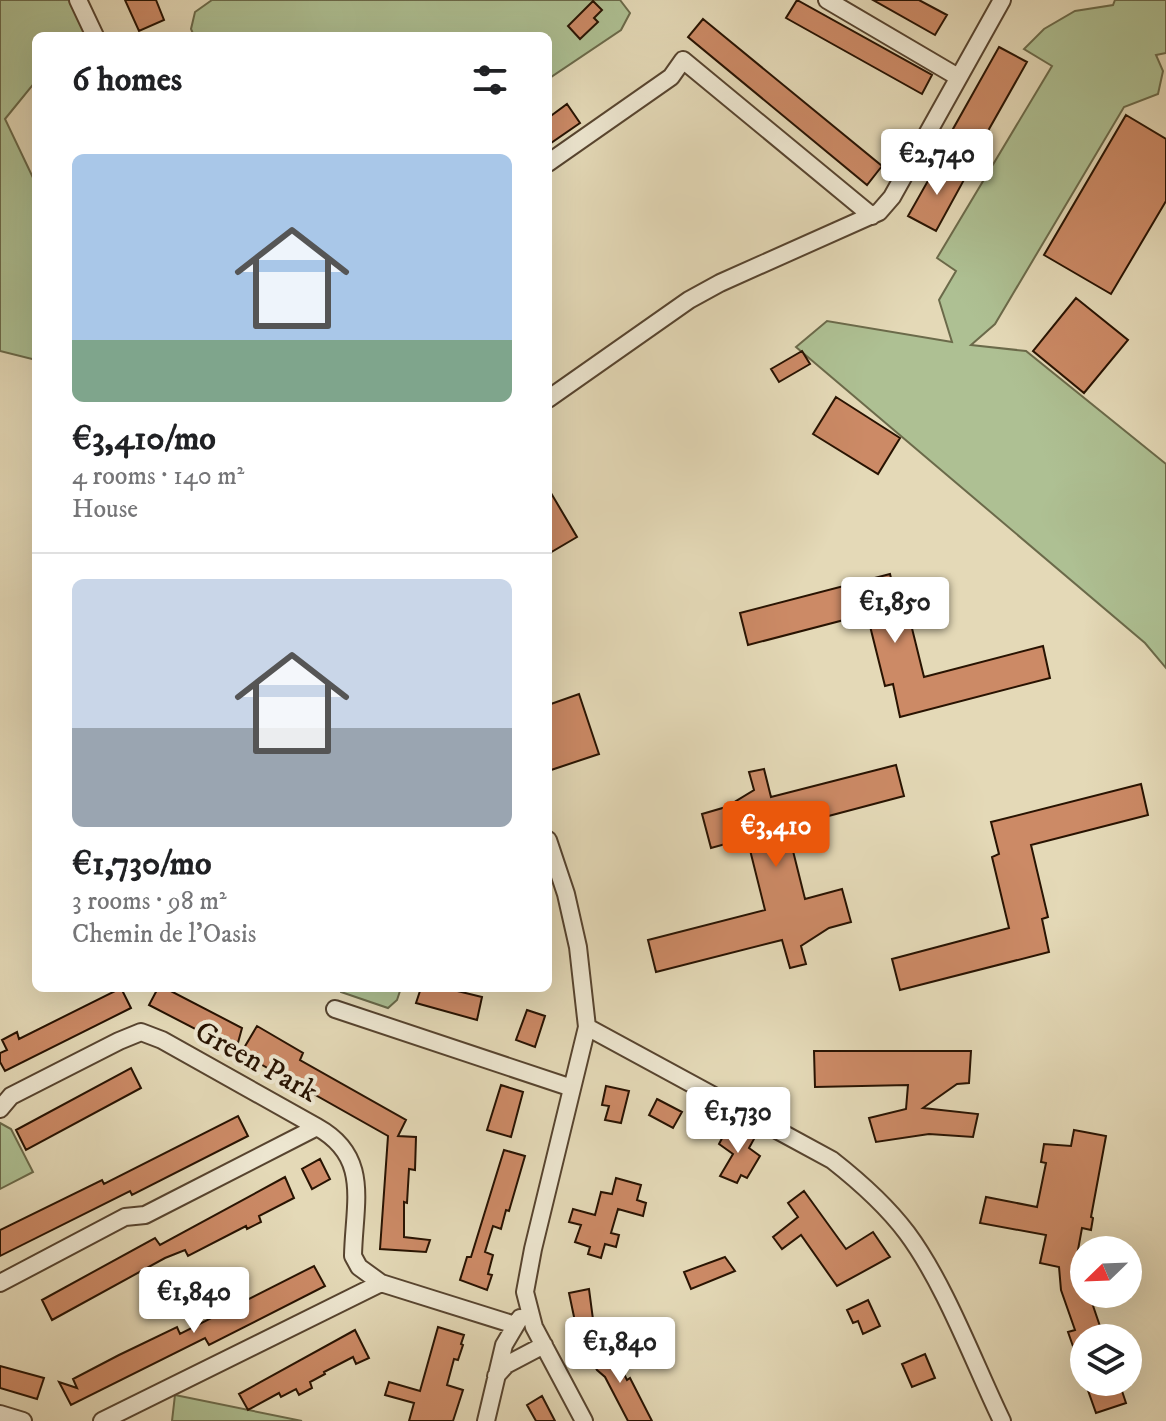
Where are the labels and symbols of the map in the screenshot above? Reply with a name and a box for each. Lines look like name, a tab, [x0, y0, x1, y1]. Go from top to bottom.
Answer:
pin: €2,740	[872, 129, 1002, 197]
pin: €1,850	[830, 577, 960, 645]
pin: €3,410	[711, 801, 841, 869]
street label: Green Park	[188, 1013, 324, 1111]
pin: €1,730	[673, 1087, 803, 1155]
north arrow	[1070, 1236, 1142, 1308]
pin: €1,840	[129, 1267, 259, 1335]
pin: €1,840	[555, 1317, 685, 1385]

